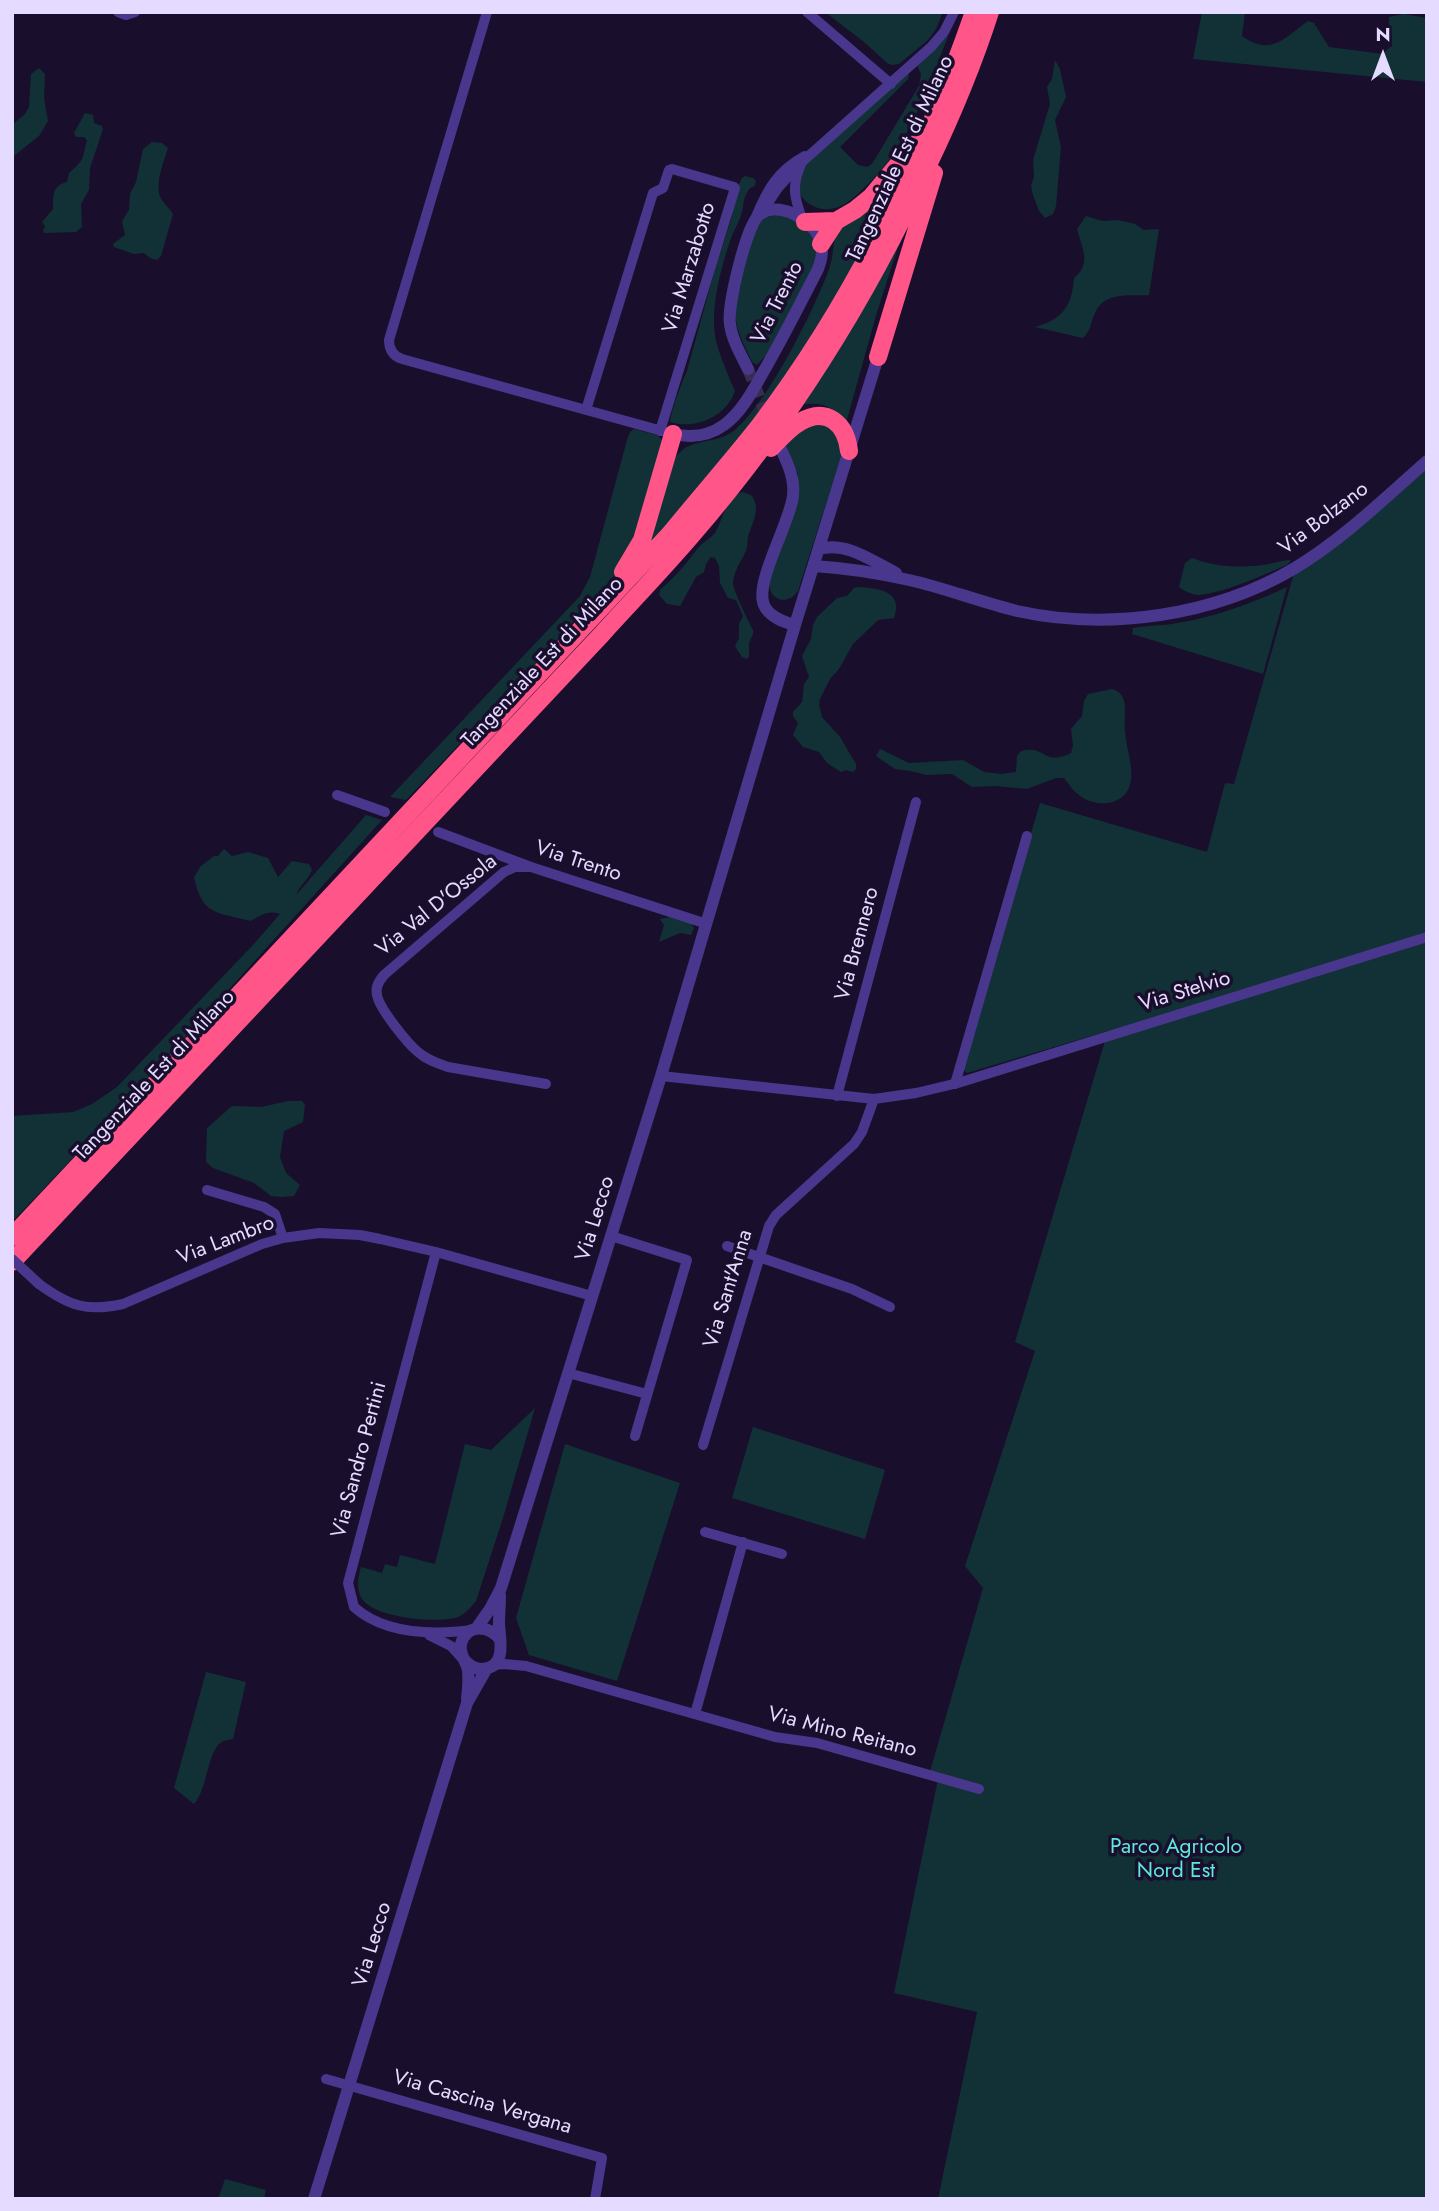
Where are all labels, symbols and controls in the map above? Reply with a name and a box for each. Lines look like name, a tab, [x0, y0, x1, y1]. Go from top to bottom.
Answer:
north arrow	[1348, 21, 1418, 91]
text: N	[1375, 21, 1391, 48]
street label: Tangenziale Est di Milano	[842, 52, 960, 266]
street label: Via Marzabotto	[658, 200, 722, 336]
street label: Via Trento	[747, 258, 809, 348]
street label: Via Bolzano	[1274, 477, 1374, 561]
street label: Tangenziale Est di Milano	[457, 572, 629, 754]
street label: Via Trento	[532, 836, 624, 888]
street label: Via Val D'Ossola	[371, 850, 503, 962]
street label: Via Brennero	[831, 885, 885, 1003]
street label: Via Stelvio	[1136, 966, 1234, 1018]
street label: Tangenziale Est di Milano	[69, 985, 241, 1167]
street label: Via Lecco	[571, 1173, 621, 1265]
street label: Via Lambro	[174, 1211, 278, 1271]
street label: Via Sant'Anna	[699, 1227, 759, 1351]
street label: Via Sandro Pertini	[327, 1379, 393, 1541]
street label: Via Mino Reitano	[765, 1702, 919, 1764]
park label: Parco Agricolo Nord Est	[1110, 1835, 1242, 1885]
street label: Via Lecco	[348, 1899, 398, 1991]
street label: Via Cascina Vergana	[390, 2065, 574, 2141]

